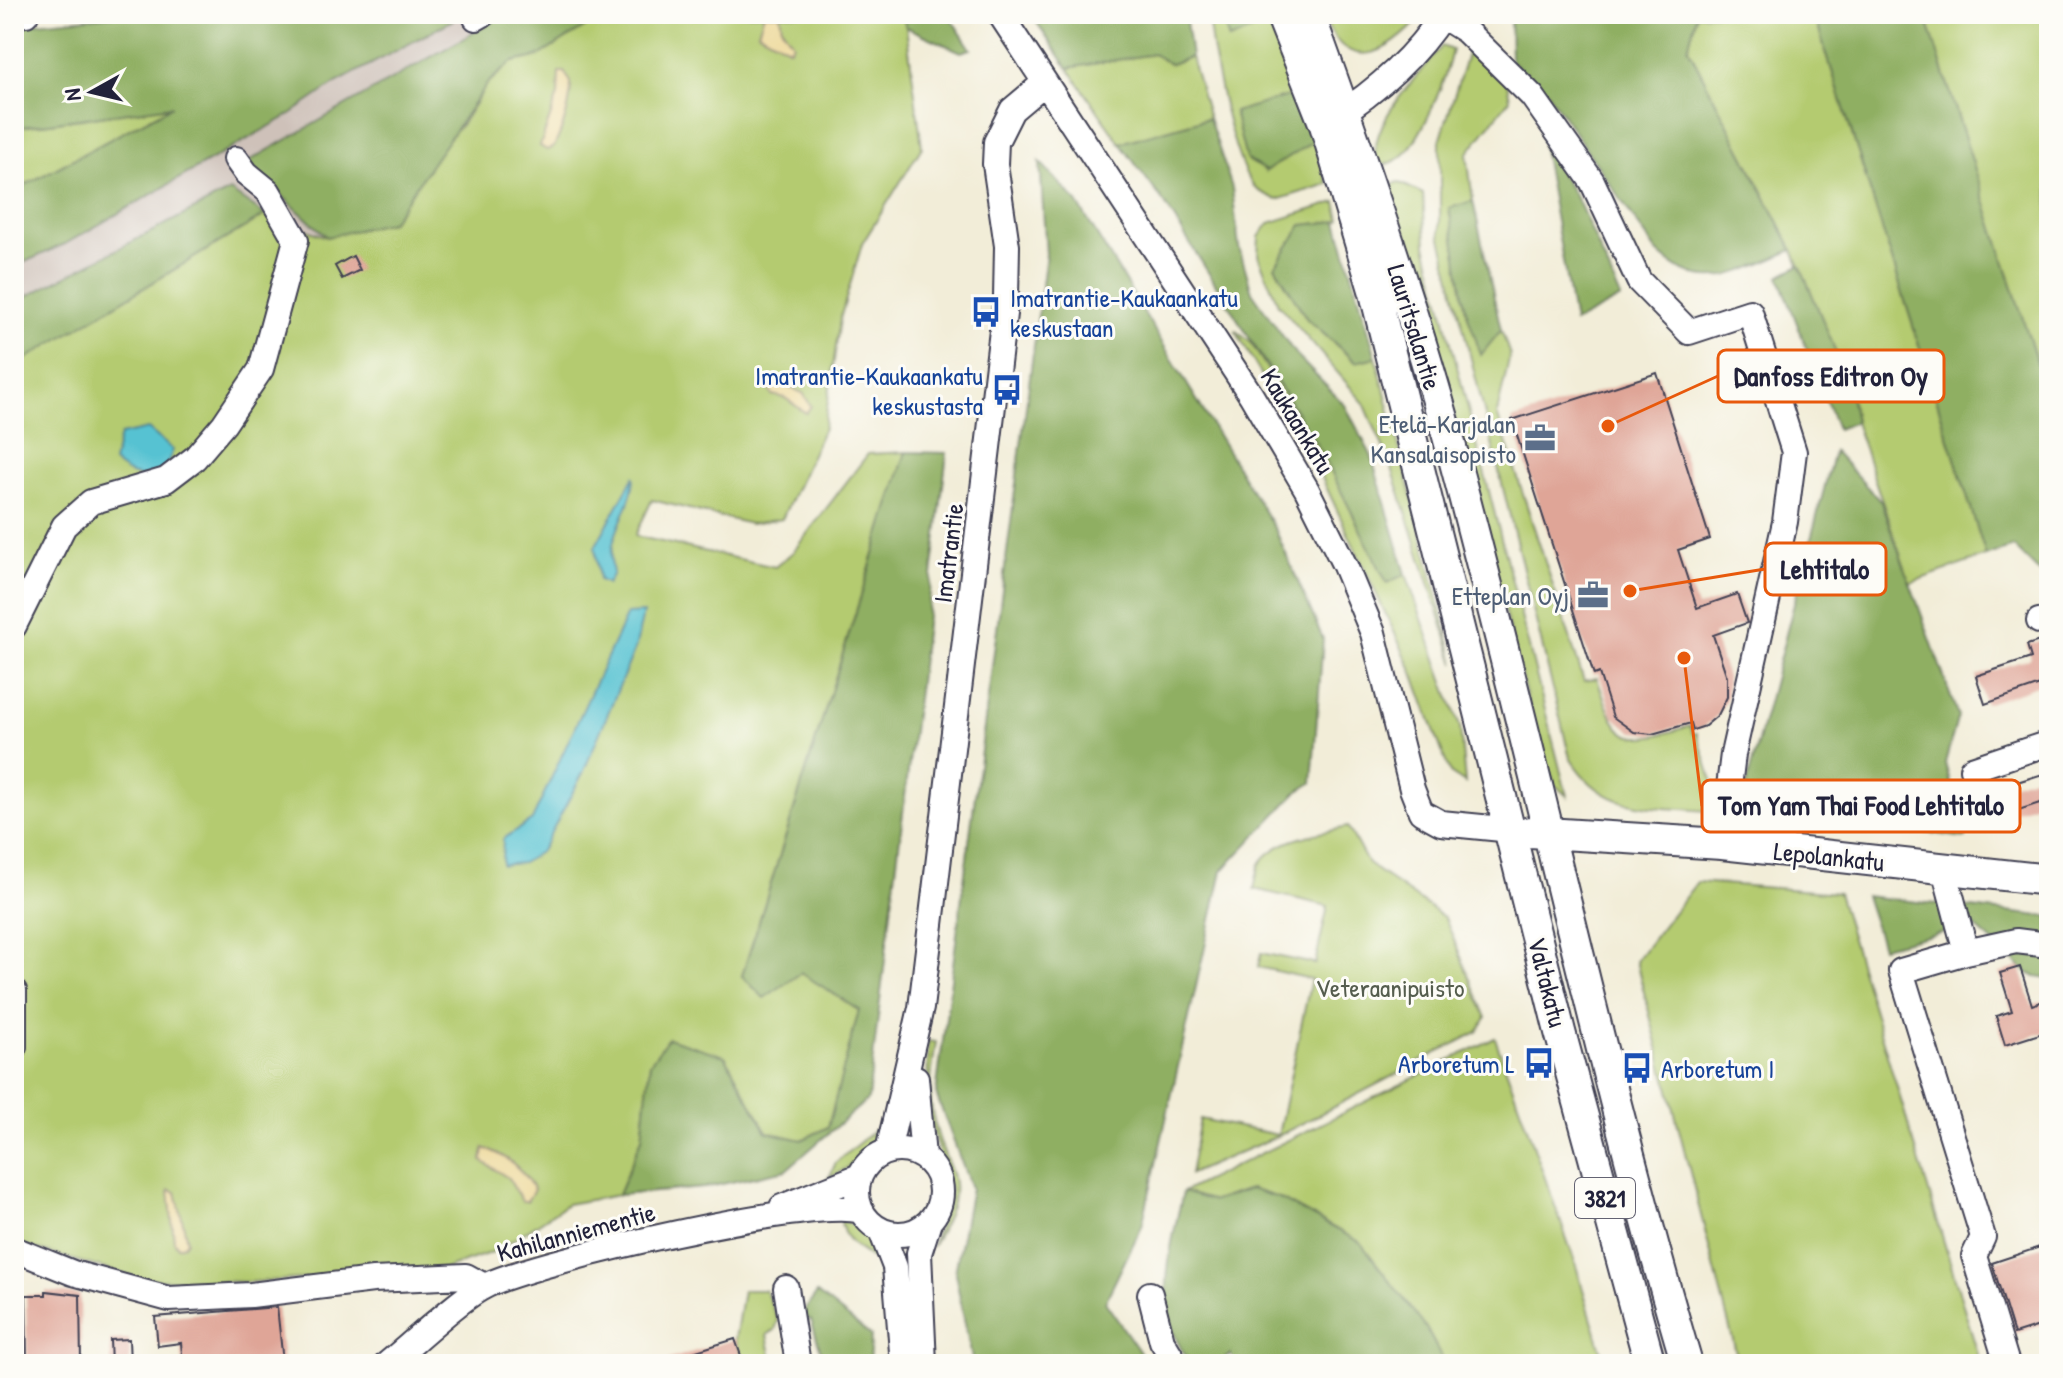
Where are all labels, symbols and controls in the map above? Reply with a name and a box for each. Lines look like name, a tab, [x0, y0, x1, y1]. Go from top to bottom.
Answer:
north arrow	[52, 52, 132, 132]
text: N	[56, 87, 88, 103]
street label: Lauritsalantie	[1379, 260, 1451, 394]
place label: Imatrantie-Kaukaankatu keskustaan	[1010, 280, 1238, 345]
bus stop icon: Imatrantie-Kaukaankatu keskustaan	[969, 295, 1003, 329]
callout: Danfoss Editron Oy	[1718, 350, 1944, 402]
text: Danfoss Editron Oy	[1734, 357, 1928, 396]
place label: Imatrantie-Kaukaankatu keskustasta	[755, 358, 983, 423]
street label: Kaukaankatu	[1253, 362, 1343, 480]
bus stop icon: Imatrantie-Kaukaankatu keskustasta	[990, 373, 1024, 407]
place label: Etelä-Karjalan Kansalaisopisto	[1370, 406, 1516, 471]
office icon: Etelä-Karjalan Kansalaisopisto	[1523, 421, 1557, 455]
street label: Imatrantie	[925, 501, 971, 605]
callout: Lehtitalo	[1765, 543, 1886, 595]
text: Lehtitalo	[1781, 550, 1870, 588]
place label: Etteplan Oyj	[1452, 578, 1569, 613]
office icon: Etteplan Oyj	[1576, 578, 1610, 612]
callout: Tom Yam Thai Food Lehtitalo	[1702, 780, 2020, 832]
text: Tom Yam Thai Food Lehtitalo	[1717, 786, 2005, 824]
street label: Lepolankatu	[1772, 833, 1886, 879]
street label: Valtakatu	[1520, 934, 1576, 1030]
park label: Veteraanipuisto	[1315, 970, 1465, 1005]
place label: Arboretum L	[1398, 1046, 1515, 1081]
bus stop icon: Arboretum L	[1522, 1046, 1556, 1080]
bus stop icon: Arboretum I	[1620, 1051, 1654, 1085]
place label: Arboretum I	[1661, 1051, 1774, 1086]
road number: 3821	[1575, 1178, 1635, 1218]
street label: Kahilanniementie	[493, 1194, 659, 1270]

